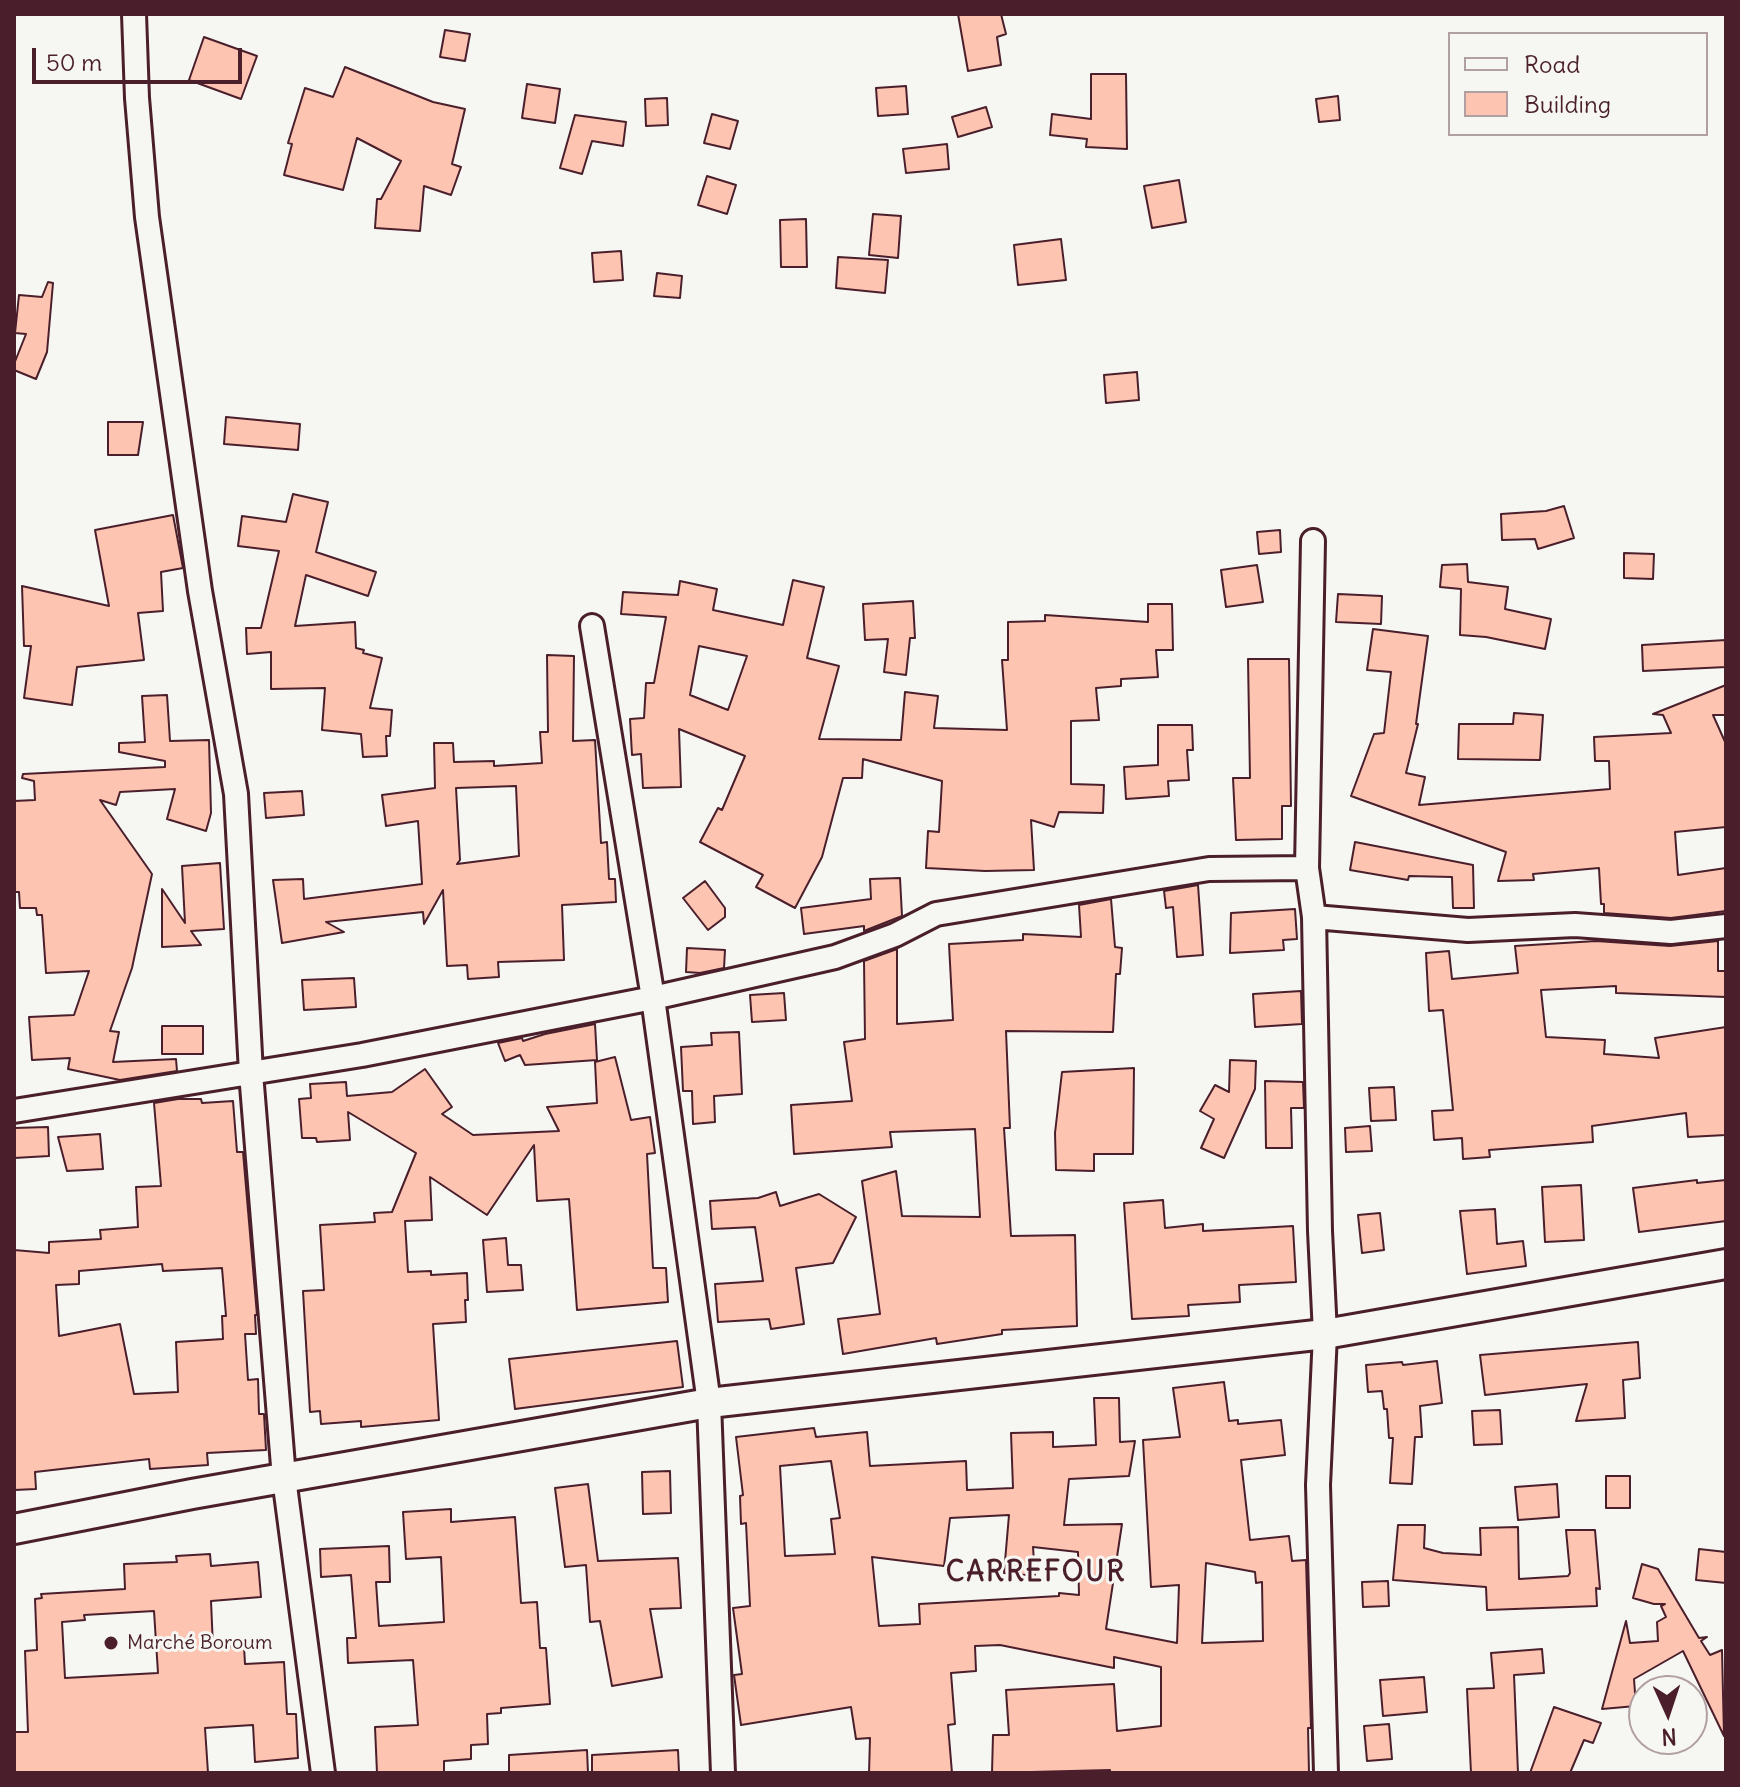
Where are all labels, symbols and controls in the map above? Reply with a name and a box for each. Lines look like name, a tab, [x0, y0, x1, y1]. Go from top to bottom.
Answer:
scale bar	[36, 32, 246, 82]
legend	[1448, 32, 1708, 136]
text: 50 m	[46, 47, 102, 77]
text: Road	[1524, 49, 1580, 79]
text: Building	[1524, 89, 1611, 119]
district label: CARREFOUR	[946, 1556, 1126, 1590]
place label: Marché Boroum	[127, 1631, 273, 1655]
marker: Marché Boroum	[102, 1634, 120, 1652]
north arrow	[1628, 1675, 1708, 1755]
text: N	[1661, 1723, 1677, 1751]

